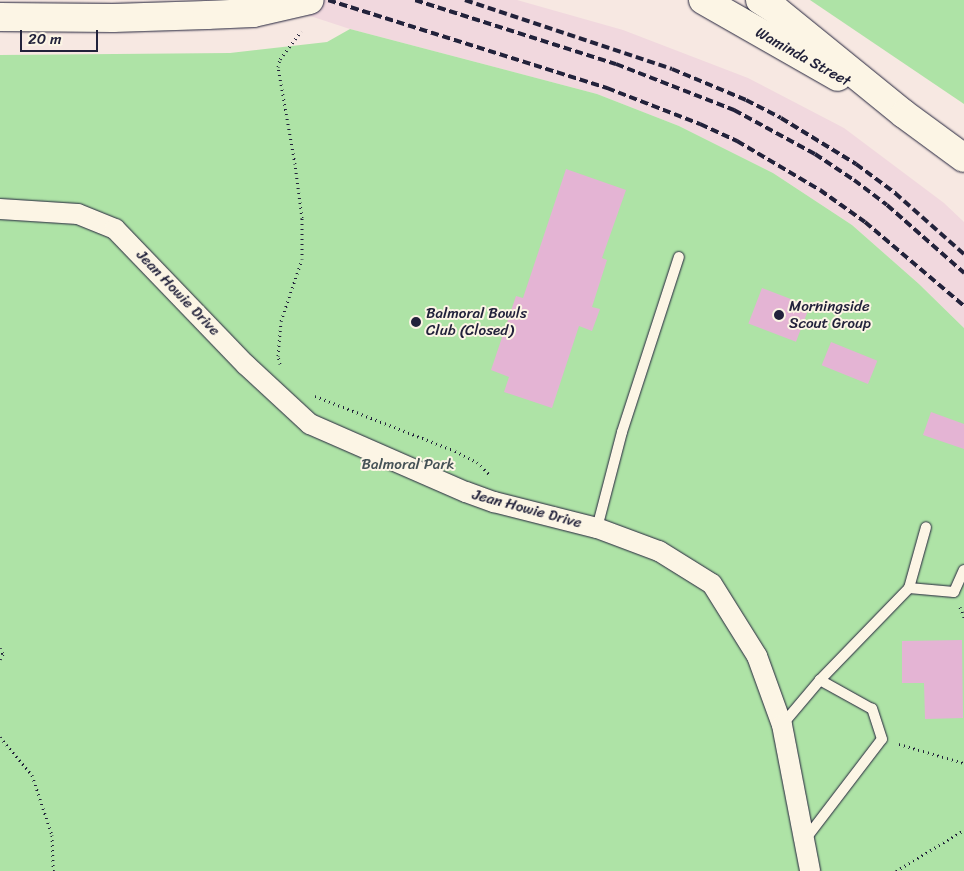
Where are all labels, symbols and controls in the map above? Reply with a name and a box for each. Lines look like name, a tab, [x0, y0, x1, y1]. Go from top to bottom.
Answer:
scale bar	[22, 20, 100, 52]
street label: Waminda Street	[752, 23, 854, 91]
text: 20 m	[28, 26, 62, 52]
street label: Jean Howie Drive	[133, 246, 223, 340]
place label: Morningside Scout Group	[789, 297, 871, 332]
place label: Balmoral Bowls Club (Closed)	[426, 304, 526, 339]
marker: Morningside Scout Group	[773, 309, 785, 321]
marker: Balmoral Bowls Club (Closed)	[410, 316, 422, 328]
park label: Balmoral Park	[361, 456, 455, 474]
street label: Jean Howie Drive	[471, 486, 583, 532]

